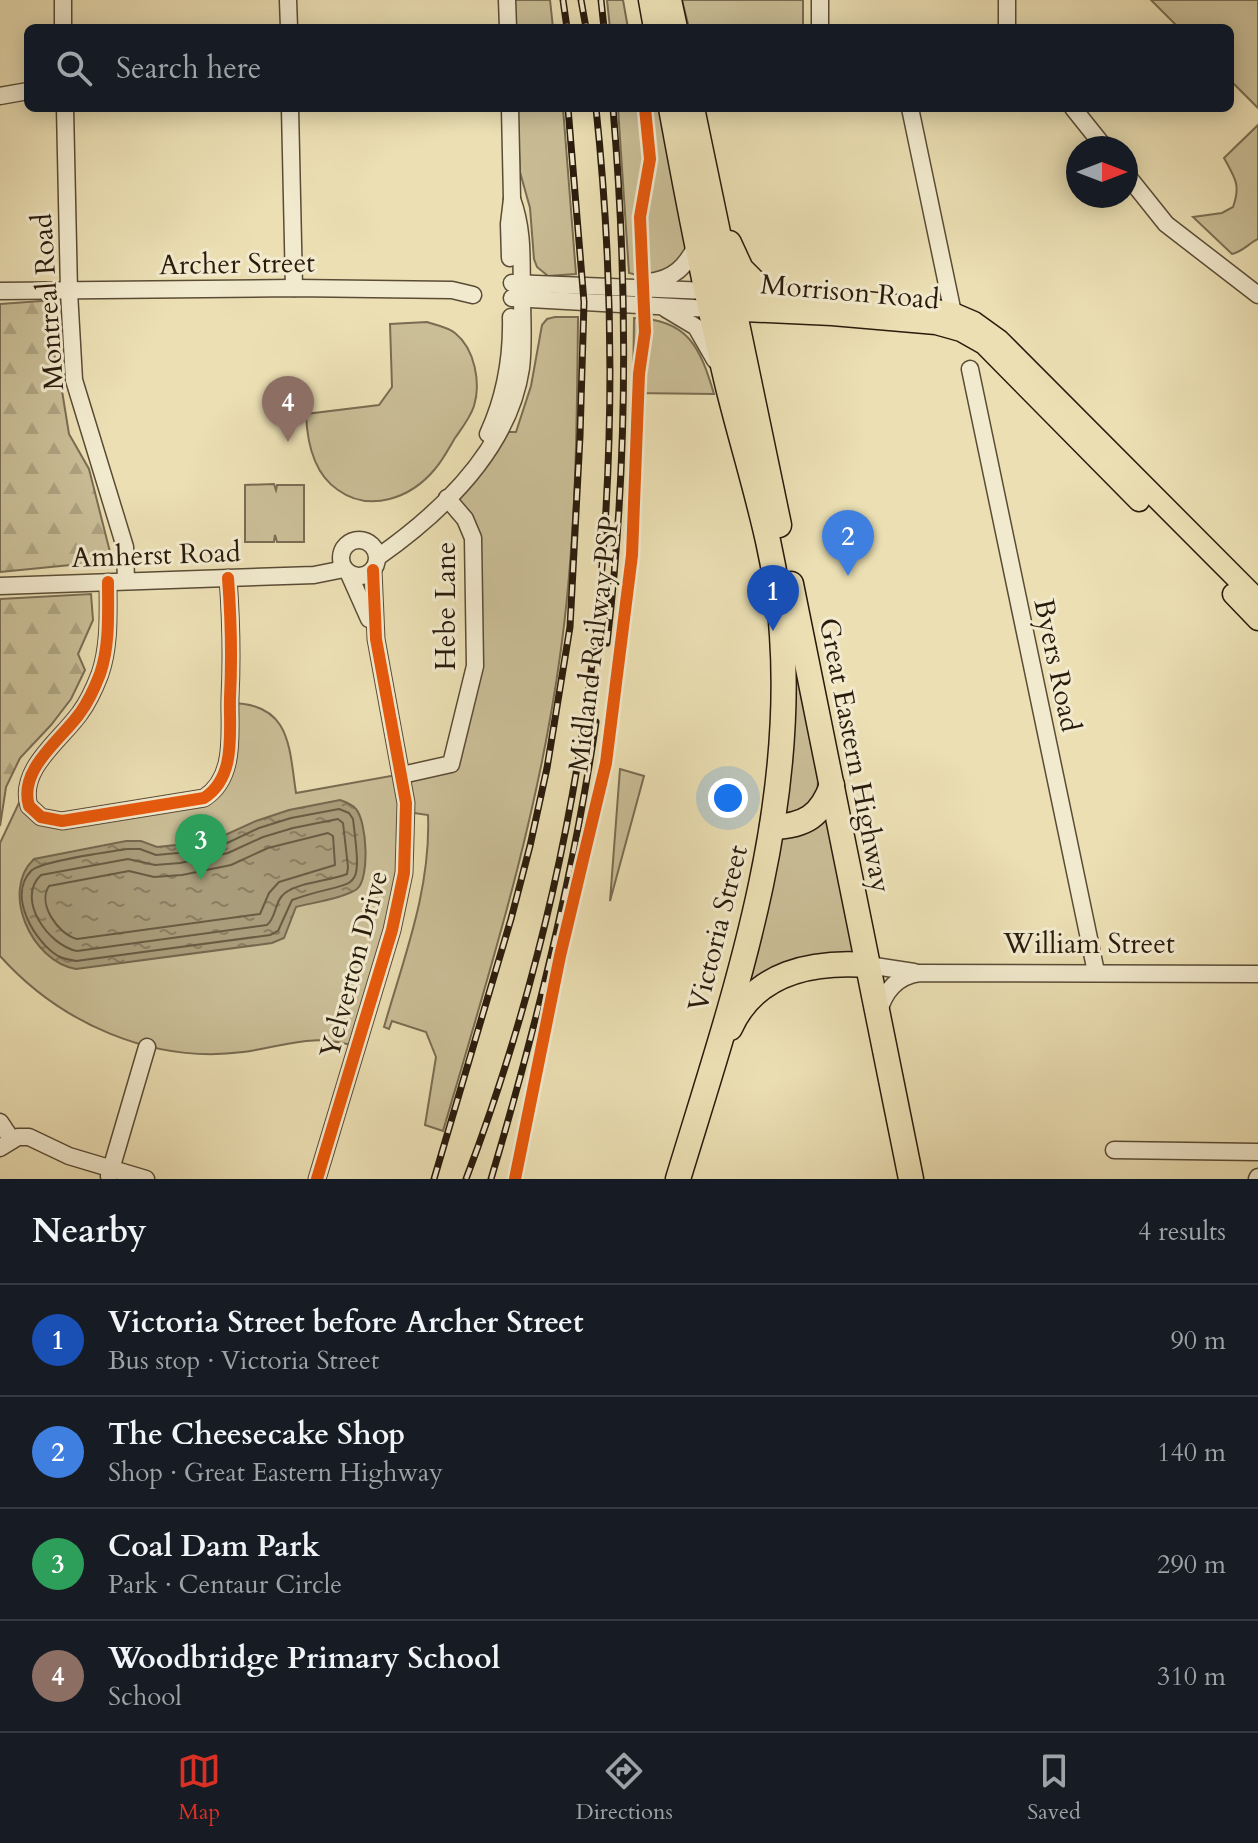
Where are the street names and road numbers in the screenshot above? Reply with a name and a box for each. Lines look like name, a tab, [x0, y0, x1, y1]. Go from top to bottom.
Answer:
street label: Montreal Road	[23, 212, 73, 392]
street label: Archer Street	[159, 244, 316, 284]
street label: Morrison Road	[759, 265, 941, 319]
street label: Midland Railway PSP	[559, 514, 629, 774]
street label: Amherst Road	[71, 533, 241, 577]
street label: Hebe Lane	[427, 541, 465, 671]
street label: Byers Road	[1024, 595, 1090, 735]
street label: Great Eastern Highway	[810, 615, 900, 896]
street label: Victoria Street	[679, 841, 757, 1015]
street label: Yelverton Drive	[311, 866, 397, 1062]
street label: William Street	[1002, 925, 1175, 963]

